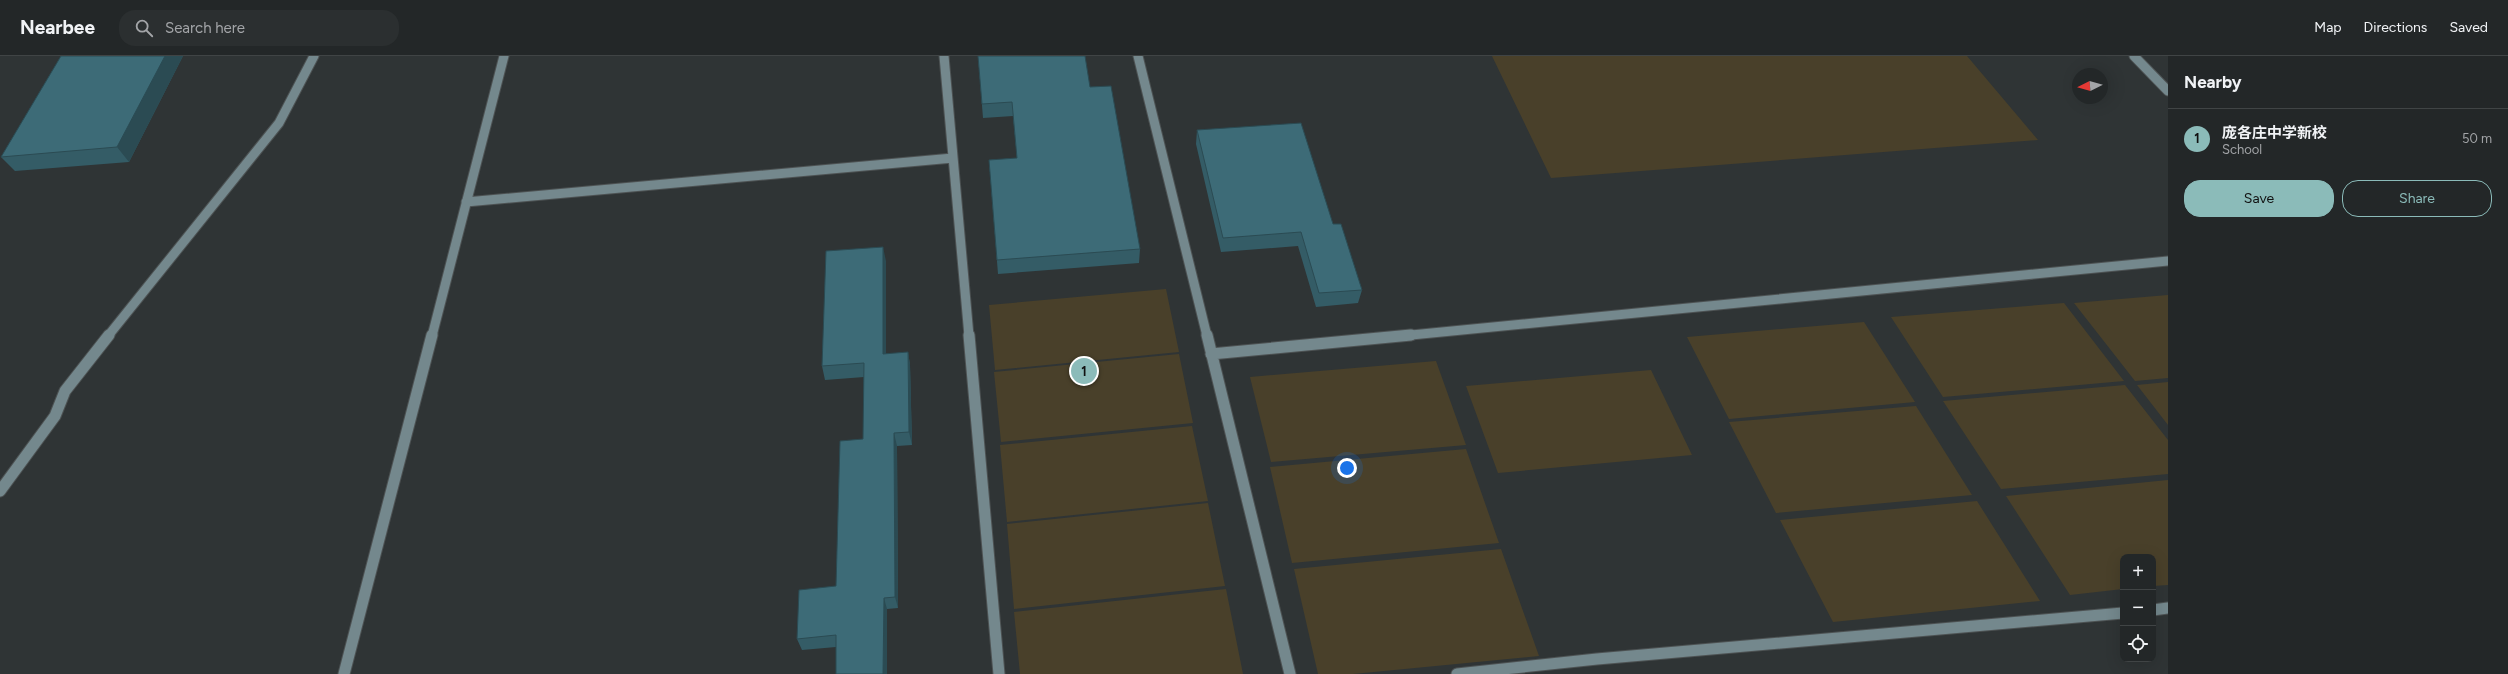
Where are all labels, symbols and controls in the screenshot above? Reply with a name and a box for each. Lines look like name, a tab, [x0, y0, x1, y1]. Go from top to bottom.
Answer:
search box	[119, 10, 399, 46]
text: Nearbee	[20, 16, 95, 39]
icon: search	[133, 17, 155, 39]
text: Search here	[165, 19, 245, 37]
text: Map	[2314, 19, 2342, 36]
text: Directions	[2364, 19, 2427, 36]
text: Saved	[2449, 19, 2488, 36]
north arrow	[2072, 68, 2108, 104]
text: Nearby	[2184, 72, 2242, 92]
text: 庞各庄中学新校	[2222, 124, 2327, 142]
text: 1	[2194, 131, 2200, 146]
text: 50 m	[2462, 131, 2492, 146]
text: School	[2222, 142, 2262, 157]
button: Save	[2184, 180, 2334, 217]
button: Share	[2342, 180, 2492, 217]
pin: 1	[1071, 356, 1097, 386]
your location	[1337, 458, 1357, 478]
map controls	[2120, 554, 2156, 662]
button: +	[2120, 554, 2156, 590]
button: −	[2120, 590, 2156, 626]
button: locate	[2120, 626, 2156, 662]

